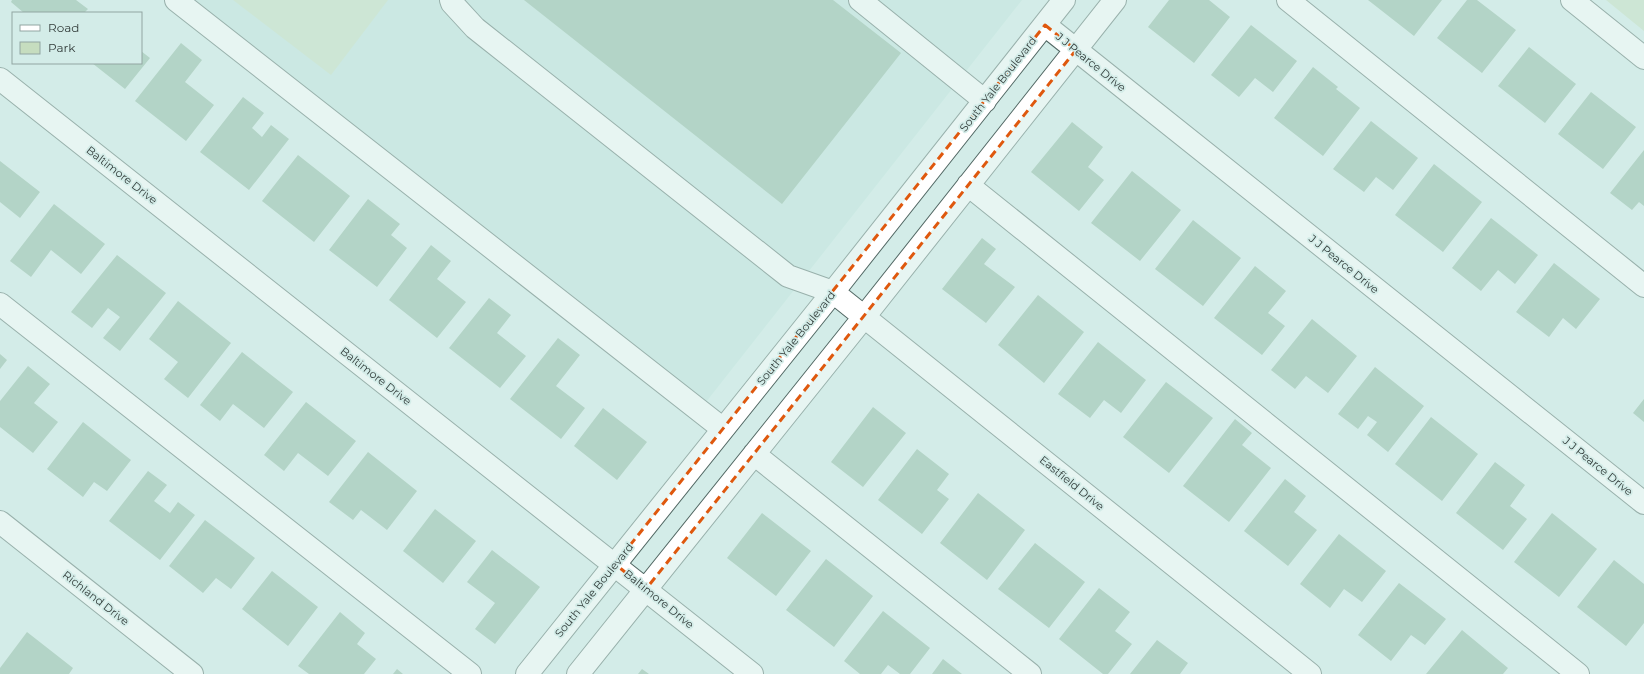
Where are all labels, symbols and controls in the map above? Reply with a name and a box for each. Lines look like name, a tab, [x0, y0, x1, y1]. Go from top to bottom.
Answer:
legend	[12, 12, 142, 64]
text: Road	[48, 20, 79, 35]
street label: J J Pearce Drive	[1052, 29, 1129, 95]
street label: South Yale Boulevard	[956, 34, 1040, 134]
text: Park	[48, 40, 76, 55]
street label: Baltimore Drive	[84, 143, 161, 207]
street label: J J Pearce Drive	[1305, 231, 1382, 297]
street label: South Yale Boulevard	[754, 288, 838, 388]
street label: Baltimore Drive	[338, 344, 415, 408]
street label: J J Pearce Drive	[1559, 433, 1636, 499]
street label: Eastfield Drive	[1037, 453, 1107, 513]
street label: South Yale Boulevard	[552, 540, 636, 640]
street label: Baltimore Drive	[621, 566, 697, 632]
street label: Richland Drive	[60, 568, 132, 629]

